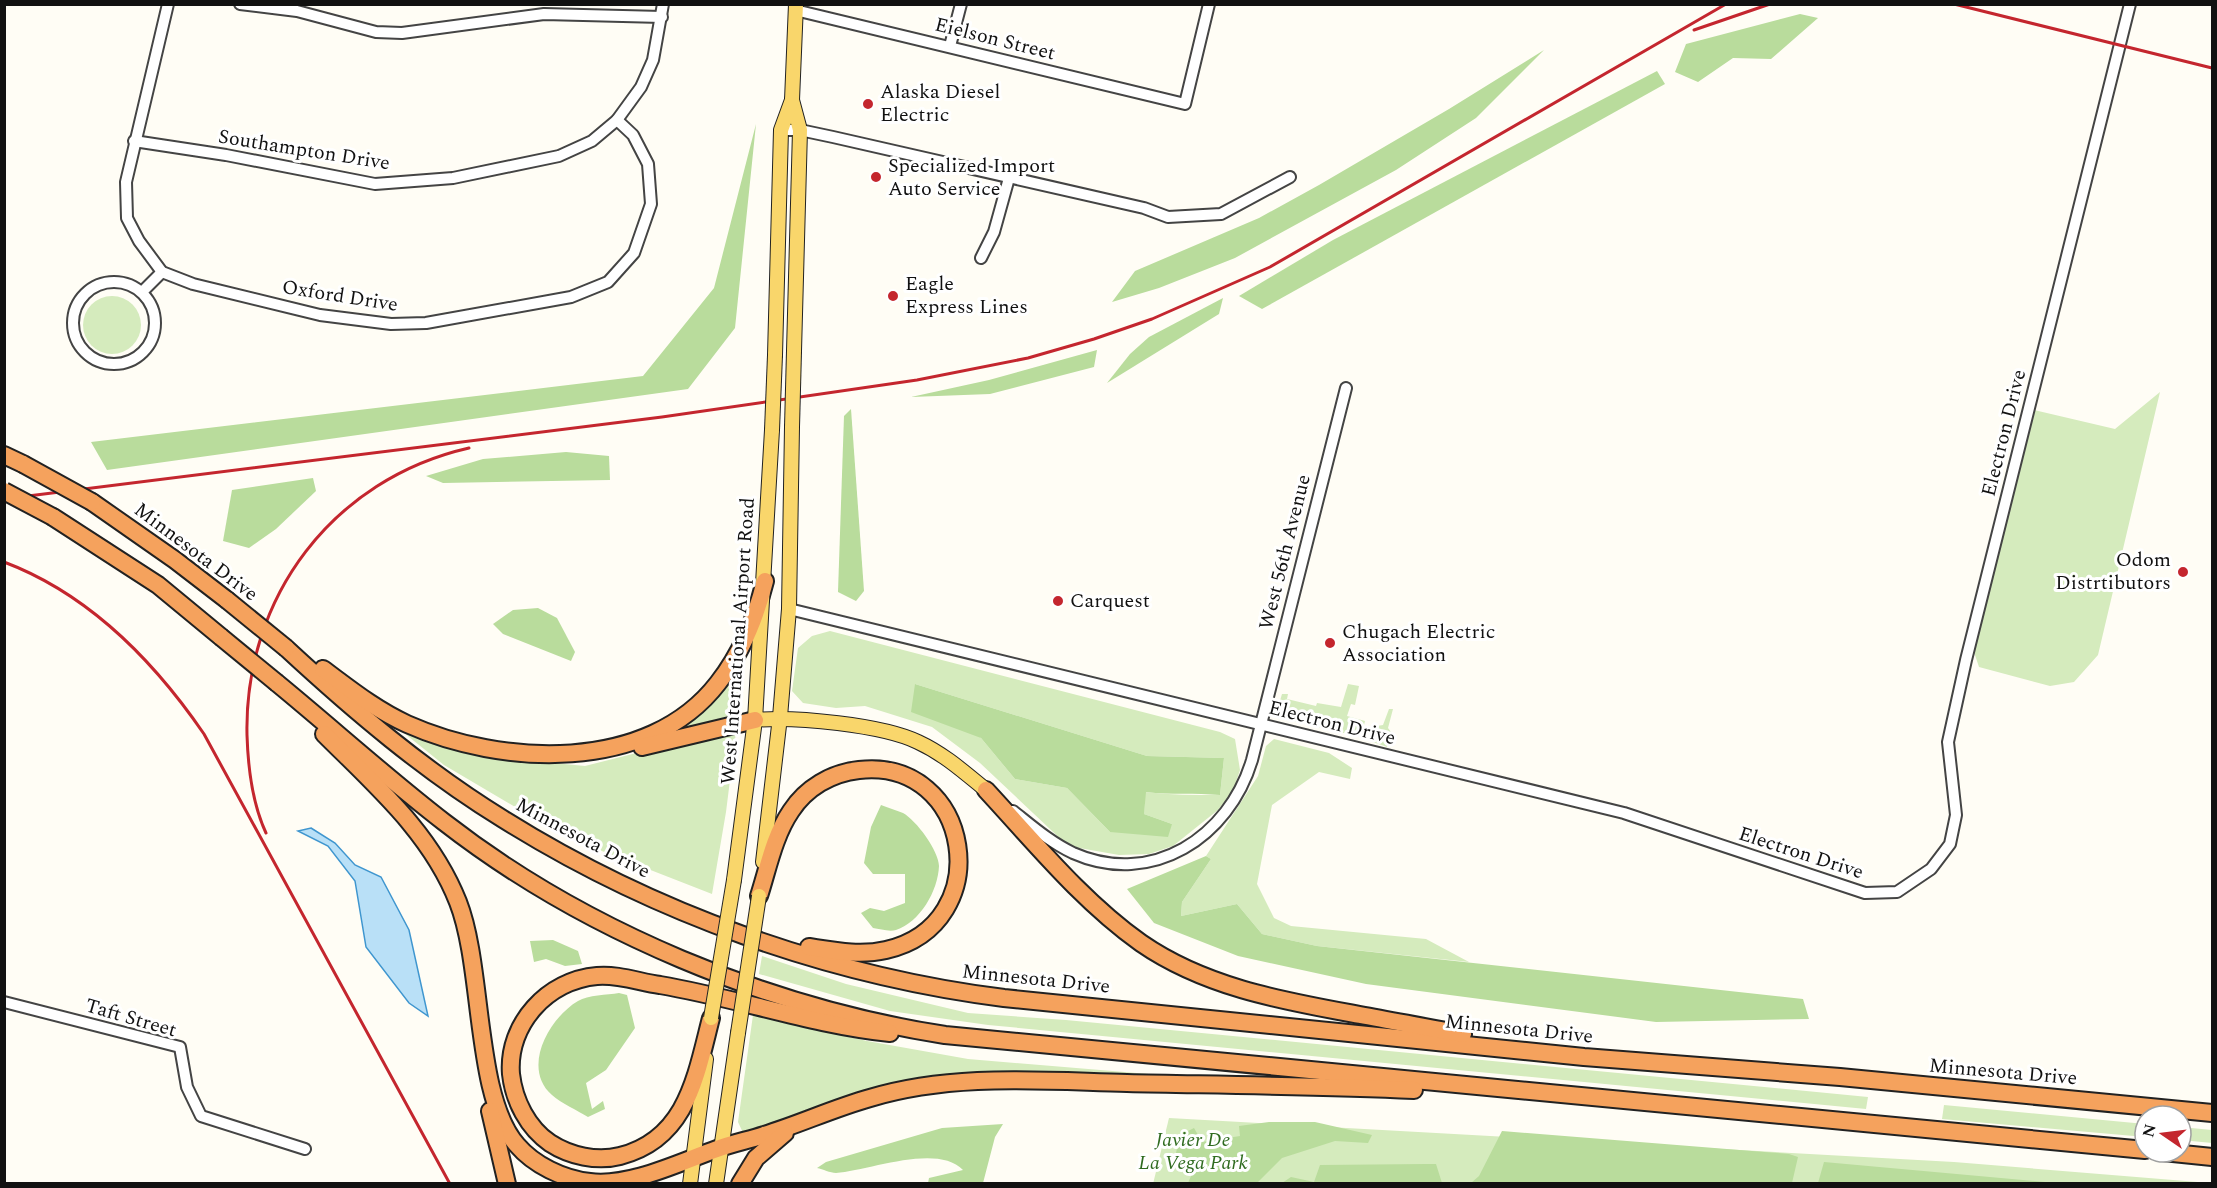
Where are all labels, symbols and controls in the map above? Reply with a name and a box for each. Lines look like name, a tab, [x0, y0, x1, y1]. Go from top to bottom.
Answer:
street label: Eielson Street	[931, 10, 1059, 68]
place label: Alaska Diesel Electric	[880, 77, 1000, 130]
marker: Alaska Diesel Electric	[861, 97, 875, 111]
street label: Southampton Drive	[216, 122, 392, 178]
place label: Specialized Import Auto Service	[888, 151, 1055, 204]
marker: Specialized Import Auto Service	[869, 170, 883, 184]
place label: Eagle Express Lines	[905, 269, 1028, 322]
street label: Oxford Drive	[280, 272, 400, 320]
marker: Eagle Express Lines	[886, 289, 900, 303]
street label: Electron Drive	[1974, 366, 2034, 500]
street label: West 56th Avenue	[1251, 471, 1319, 633]
street label: Minnesota Drive	[128, 495, 264, 609]
street label: West International Airport Road	[713, 496, 763, 786]
place label: Odom Distrtibutors	[2055, 545, 2171, 598]
marker: Odom Distrtibutors	[2176, 565, 2190, 579]
place label: Carquest	[1070, 586, 1150, 616]
marker: Carquest	[1051, 594, 1065, 608]
place label: Chugach Electric Association	[1342, 617, 1495, 670]
marker: Chugach Electric Association	[1323, 636, 1337, 650]
street label: Electron Drive	[1265, 693, 1399, 753]
street label: Minnesota Drive	[510, 790, 656, 886]
street label: Electron Drive	[1735, 819, 1867, 887]
street label: Minnesota Drive	[960, 956, 1112, 1002]
street label: Taft Street	[82, 991, 180, 1045]
street label: Minnesota Drive	[1443, 1006, 1595, 1052]
street label: Minnesota Drive	[1928, 1051, 2078, 1093]
north arrow	[2133, 1104, 2193, 1164]
text: N	[2136, 1121, 2163, 1140]
park label: Javier De La Vega Park	[1138, 1125, 1248, 1178]

